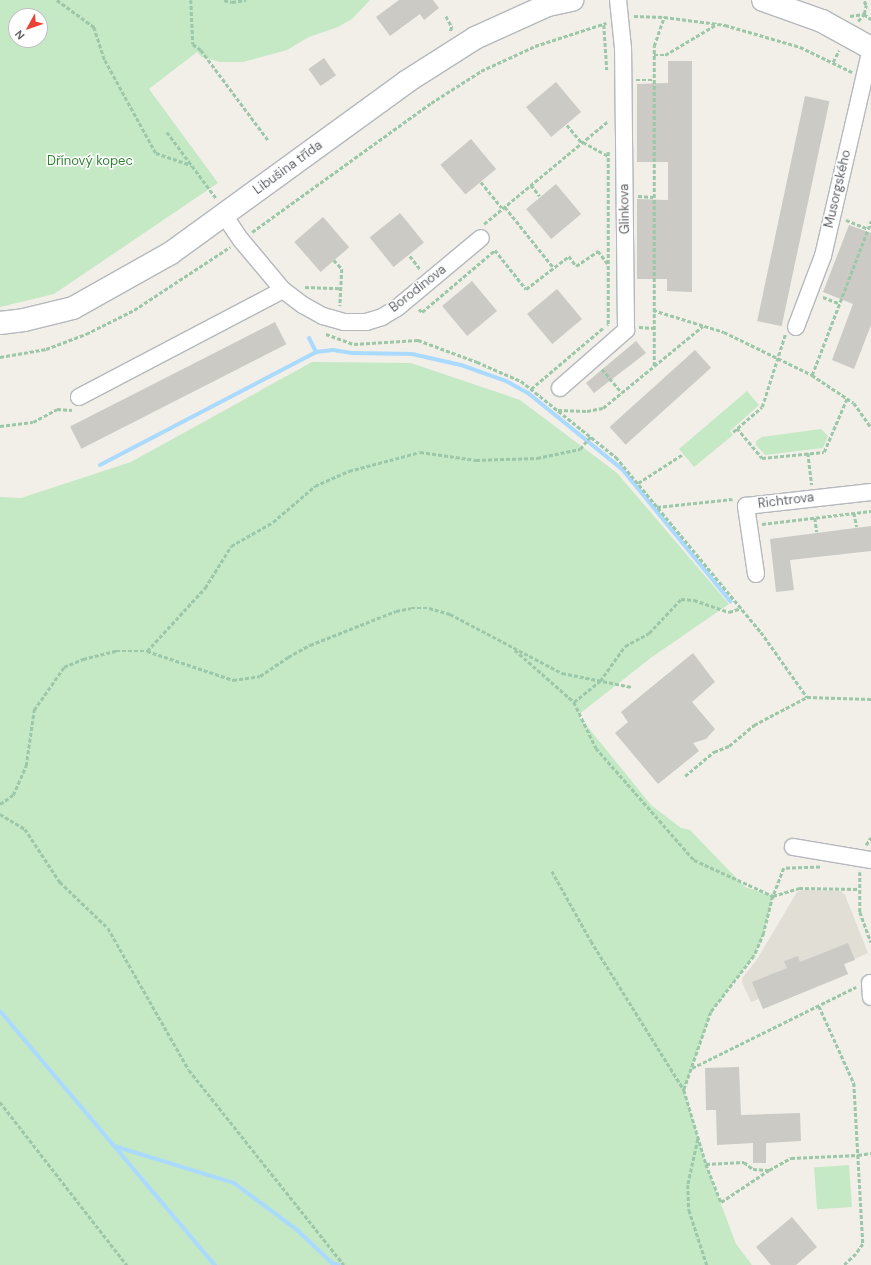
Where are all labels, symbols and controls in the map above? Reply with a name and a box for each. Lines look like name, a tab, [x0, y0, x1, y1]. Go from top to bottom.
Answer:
north arrow	[8, 8, 48, 48]
text: N	[12, 27, 28, 43]
street label: Libušina třída	[251, 138, 325, 198]
street label: Musorgského	[821, 148, 855, 230]
park label: Dřínový kopec	[47, 153, 133, 169]
street label: Glinkova	[617, 184, 633, 234]
street label: Borodinova	[387, 262, 449, 316]
street label: Richtrova	[757, 490, 815, 512]

